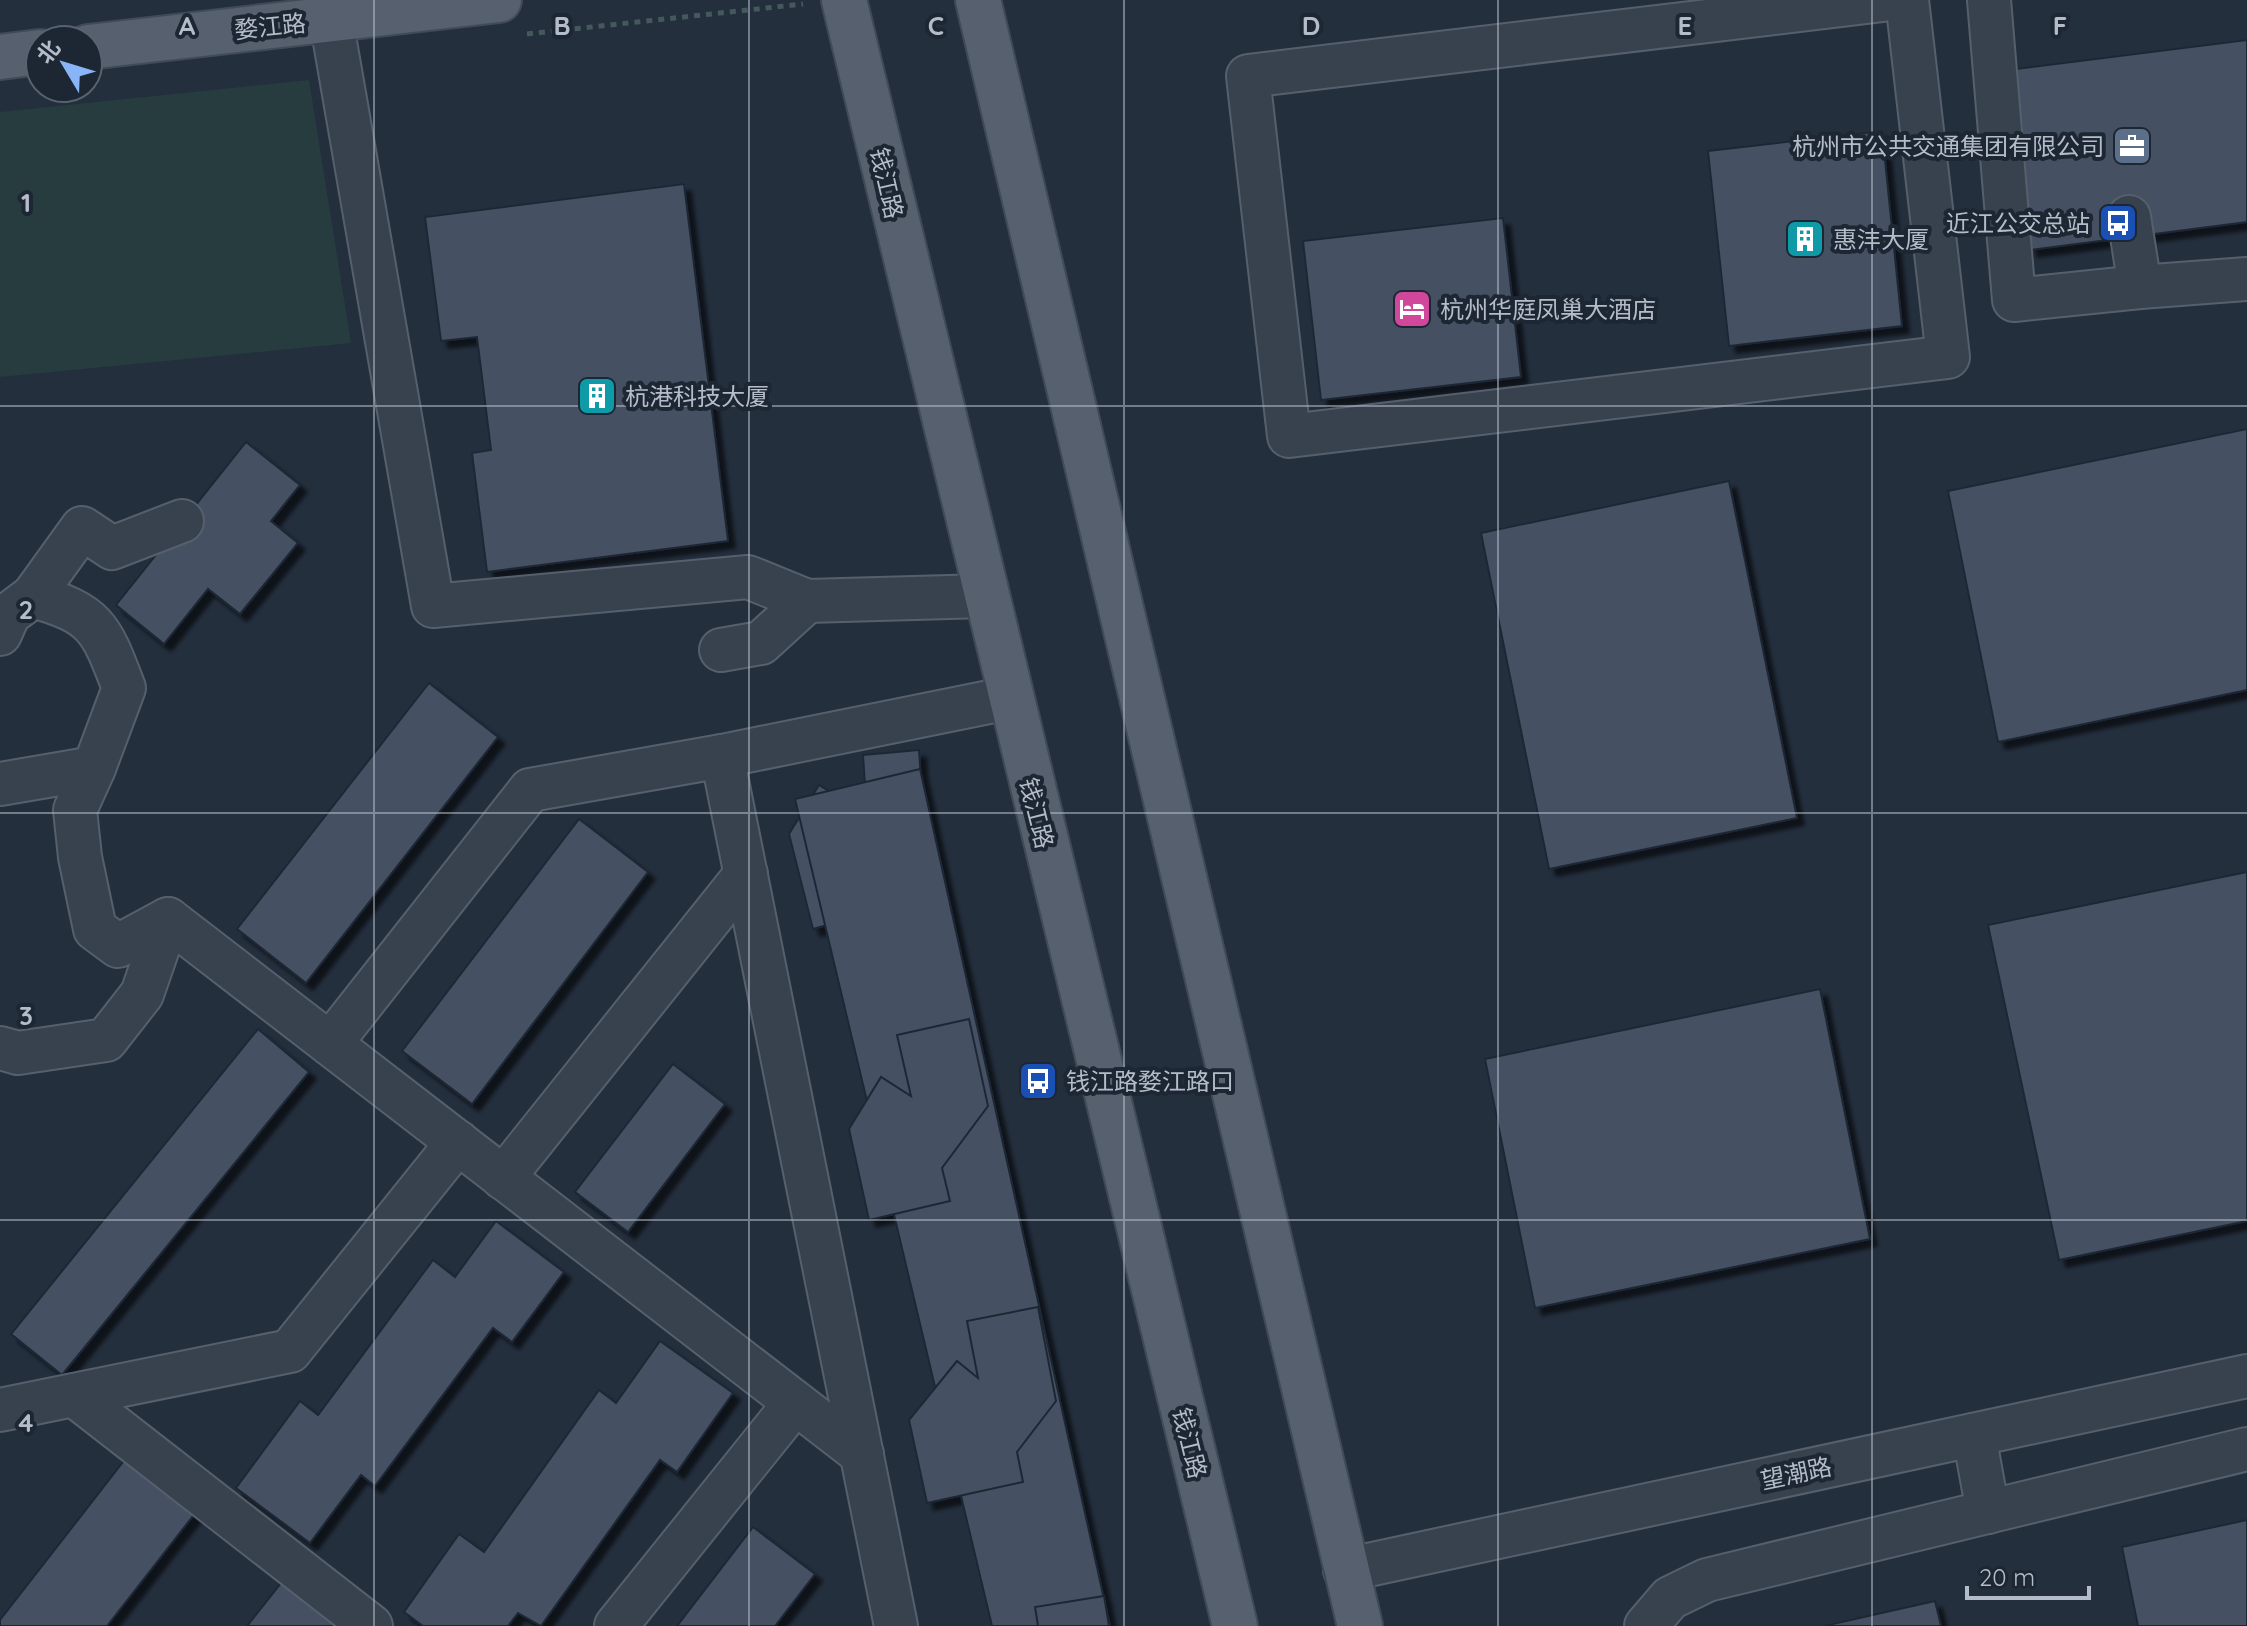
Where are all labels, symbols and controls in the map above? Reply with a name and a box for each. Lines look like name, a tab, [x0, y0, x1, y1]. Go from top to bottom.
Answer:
street label: 婺江路	[233, 7, 307, 45]
text: A	[179, 9, 196, 42]
text: B	[553, 9, 571, 42]
text: C	[928, 9, 944, 42]
text: D	[1302, 9, 1320, 42]
text: E	[1678, 9, 1692, 42]
text: F	[2053, 9, 2067, 42]
north arrow	[24, 24, 104, 104]
text: 北	[30, 34, 66, 69]
office icon: 杭州市公共交通集团有限公司	[2111, 125, 2153, 167]
place label: 杭州市公共交通集团有限公司	[1792, 131, 2104, 161]
street label: 钱江路	[864, 145, 910, 221]
text: 1	[21, 186, 31, 219]
bus stop icon: 近江公交总站	[2097, 202, 2139, 244]
place label: 近江公交总站	[1946, 208, 2090, 238]
building icon: 惠沣大厦	[1784, 218, 1826, 260]
place label: 惠沣大厦	[1833, 224, 1929, 254]
hotel icon: 杭州华庭凤巢大酒店	[1391, 288, 1433, 330]
place label: 杭州华庭凤巢大酒店	[1440, 294, 1656, 324]
building icon: 杭港科技大厦	[576, 375, 618, 417]
place label: 杭港科技大厦	[625, 381, 769, 411]
text: 2	[19, 593, 33, 626]
street label: 钱江路	[1014, 774, 1060, 852]
text: 3	[19, 999, 33, 1032]
bus stop icon: 钱江路婺江路口	[1017, 1060, 1059, 1102]
place label: 钱江路婺江路口	[1066, 1066, 1234, 1096]
street label: 钱江路	[1167, 1404, 1213, 1482]
text: 4	[18, 1406, 34, 1439]
street label: 望潮路	[1758, 1451, 1834, 1495]
scale bar	[1967, 1550, 2089, 1600]
text: 20 m	[1979, 1562, 2035, 1592]

